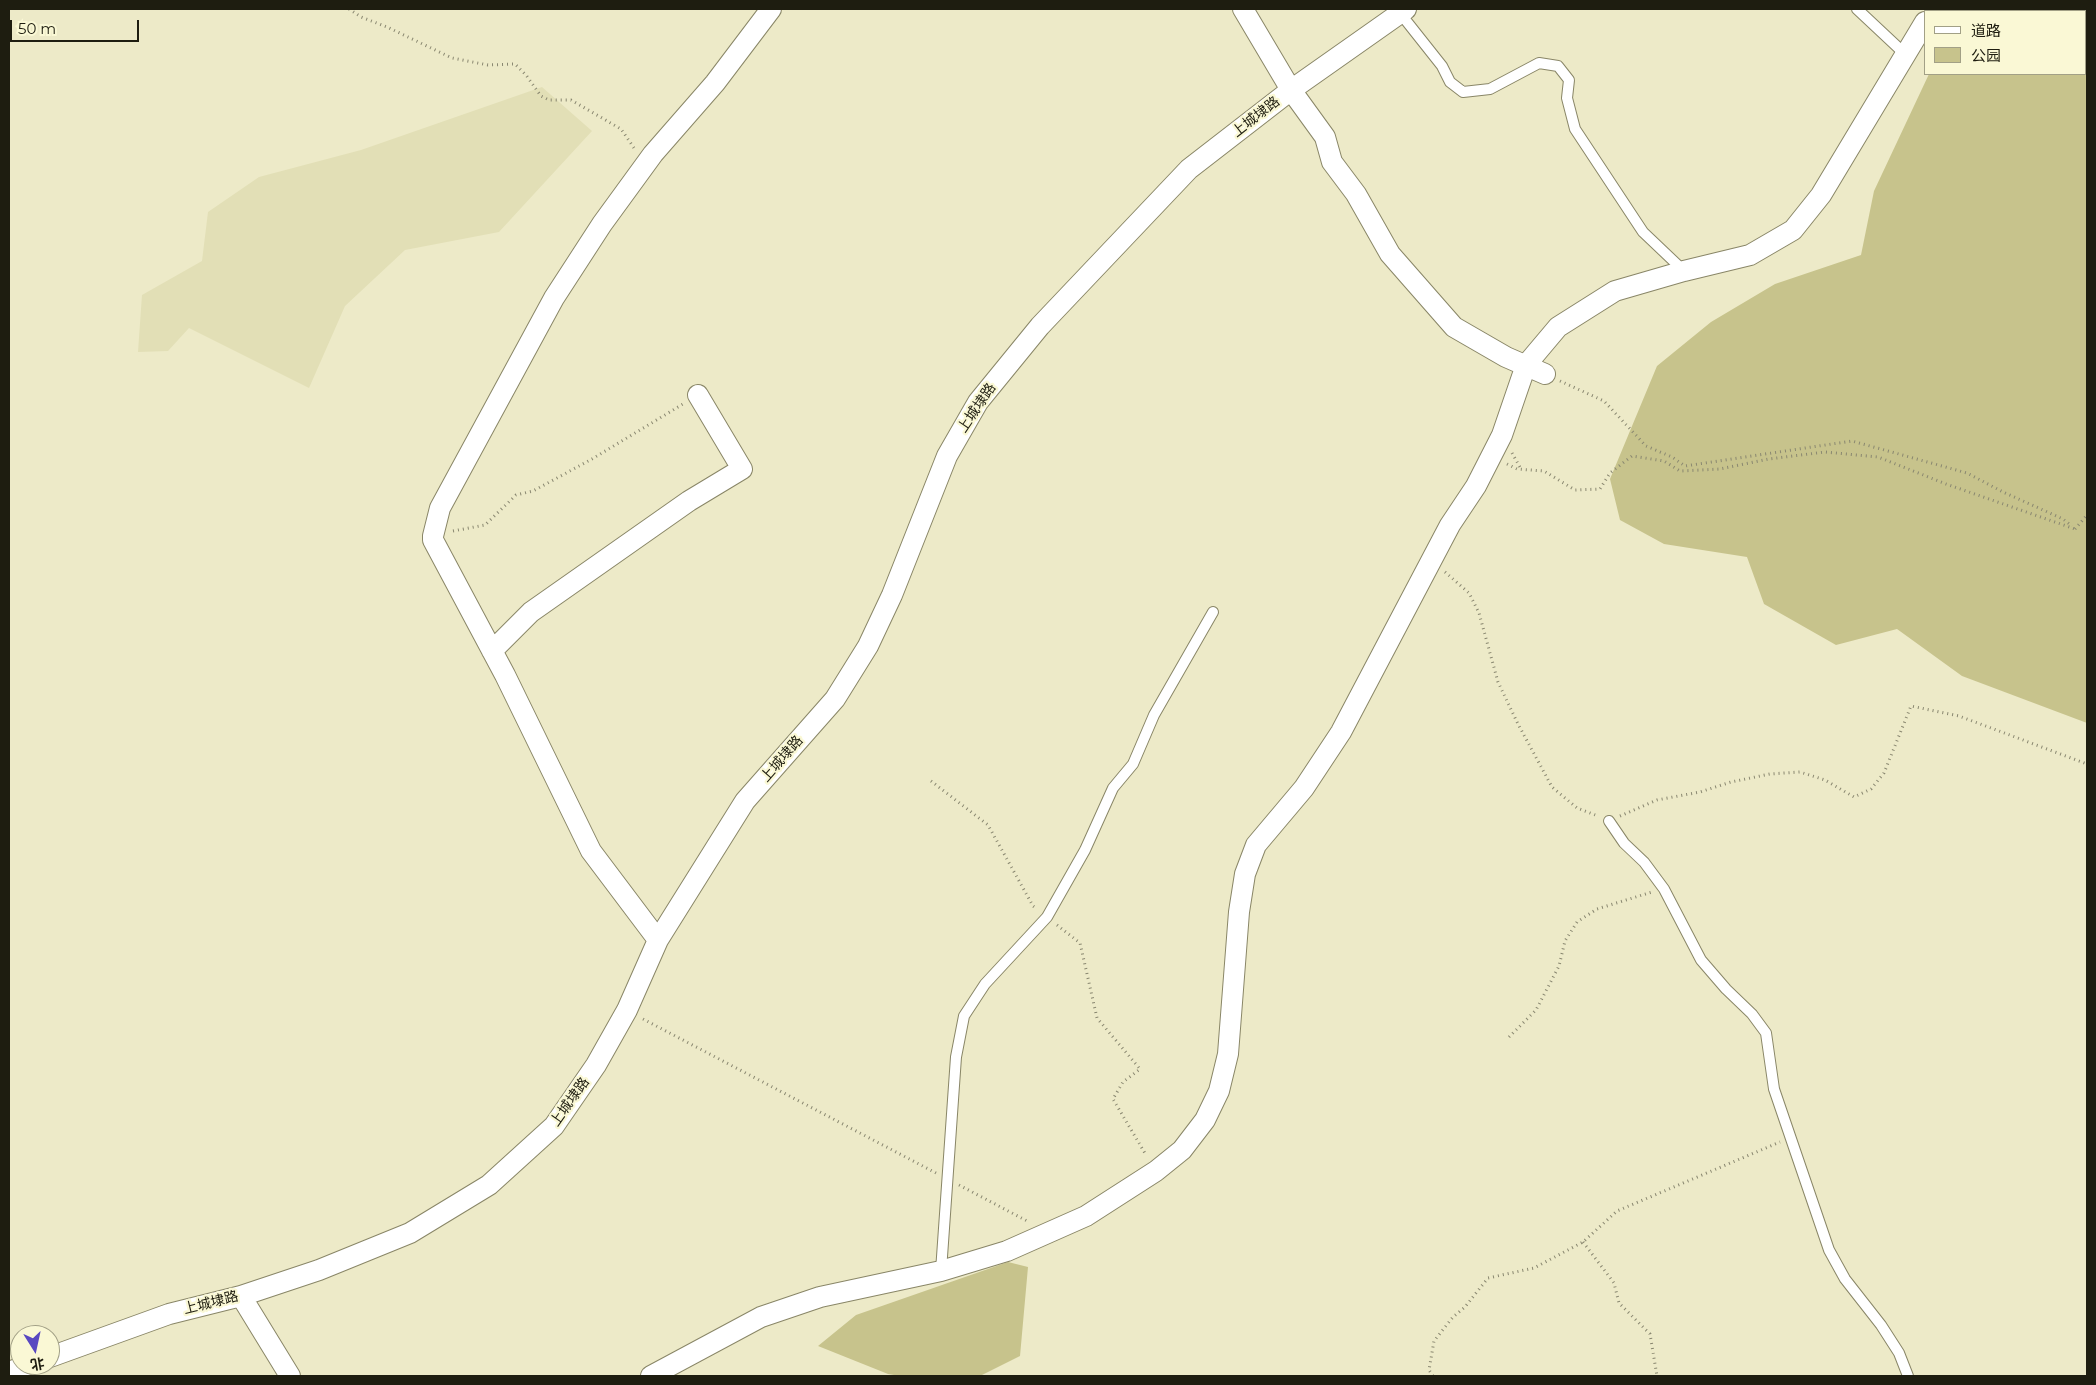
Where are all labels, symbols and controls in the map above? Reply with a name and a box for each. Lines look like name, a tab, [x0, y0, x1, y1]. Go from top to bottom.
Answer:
scale bar	[12, 10, 141, 42]
legend	[1924, 10, 2086, 75]
text: 50 m	[18, 19, 56, 38]
text: 道路	[1971, 21, 2001, 40]
text: 公园	[1971, 46, 2001, 65]
street label: 上城埭路	[1229, 93, 1283, 141]
street label: 上城埭路	[954, 380, 1000, 436]
street label: 上城埭路	[757, 732, 807, 786]
street label: 上城埭路	[547, 1074, 593, 1130]
street label: 上城埭路	[182, 1288, 240, 1318]
north arrow	[10, 1325, 60, 1375]
text: 北	[29, 1354, 46, 1374]

